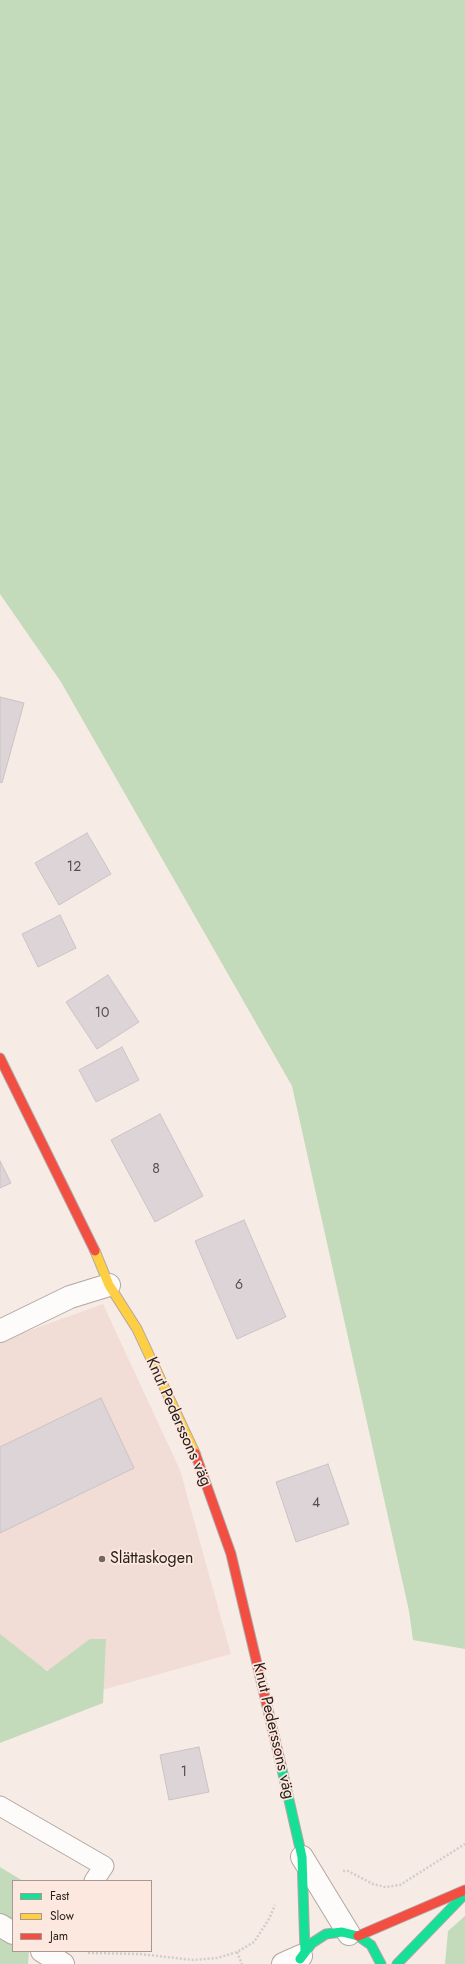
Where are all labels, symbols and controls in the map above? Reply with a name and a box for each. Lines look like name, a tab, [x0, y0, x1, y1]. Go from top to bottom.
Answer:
house number: 12	[67, 860, 81, 876]
house number: 10	[95, 1006, 109, 1022]
house number: 8	[152, 1162, 160, 1178]
house number: 6	[235, 1278, 243, 1294]
street label: Knut Pederssons väg	[141, 1355, 215, 1489]
house number: 4	[312, 1496, 320, 1512]
place label: Slättaskogen	[110, 1549, 193, 1569]
marker: Slättaskogen	[97, 1554, 107, 1564]
street label: Knut Pederssons väg	[248, 1661, 298, 1801]
house number: 1	[181, 1765, 187, 1781]
legend	[12, 1880, 152, 1952]
text: Fast	[50, 1887, 69, 1905]
text: Slow	[50, 1907, 74, 1925]
text: Jam	[50, 1927, 68, 1945]

